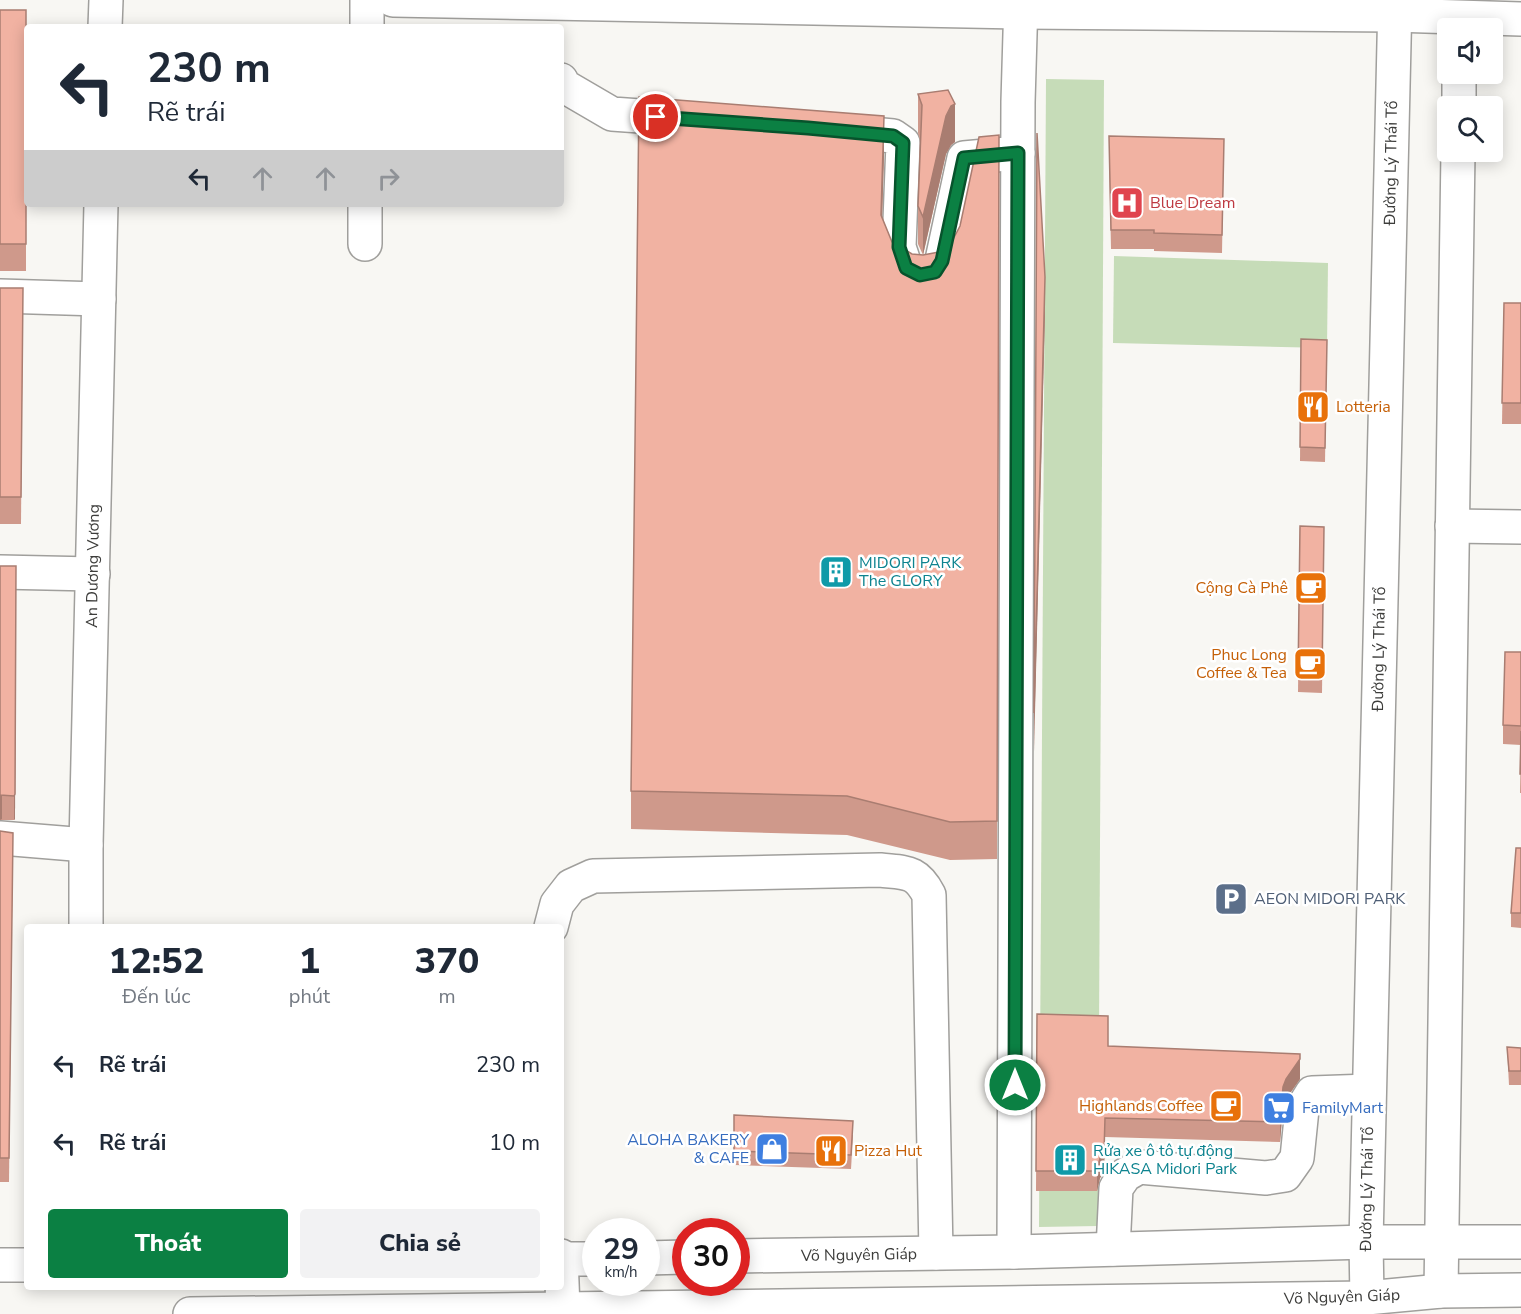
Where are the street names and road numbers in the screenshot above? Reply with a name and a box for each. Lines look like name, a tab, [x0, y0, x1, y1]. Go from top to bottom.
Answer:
street label: Đường Lý Thái Tổ	[1379, 100, 1403, 227]
street label: An Dương Vương	[81, 504, 105, 628]
street label: Đường Lý Thái Tổ	[1367, 586, 1391, 713]
street label: Đường Lý Thái Tổ	[1355, 1126, 1379, 1253]
street label: Võ Nguyên Giáp	[800, 1243, 917, 1267]
street label: Võ Nguyên Giáp	[1283, 1284, 1400, 1310]

